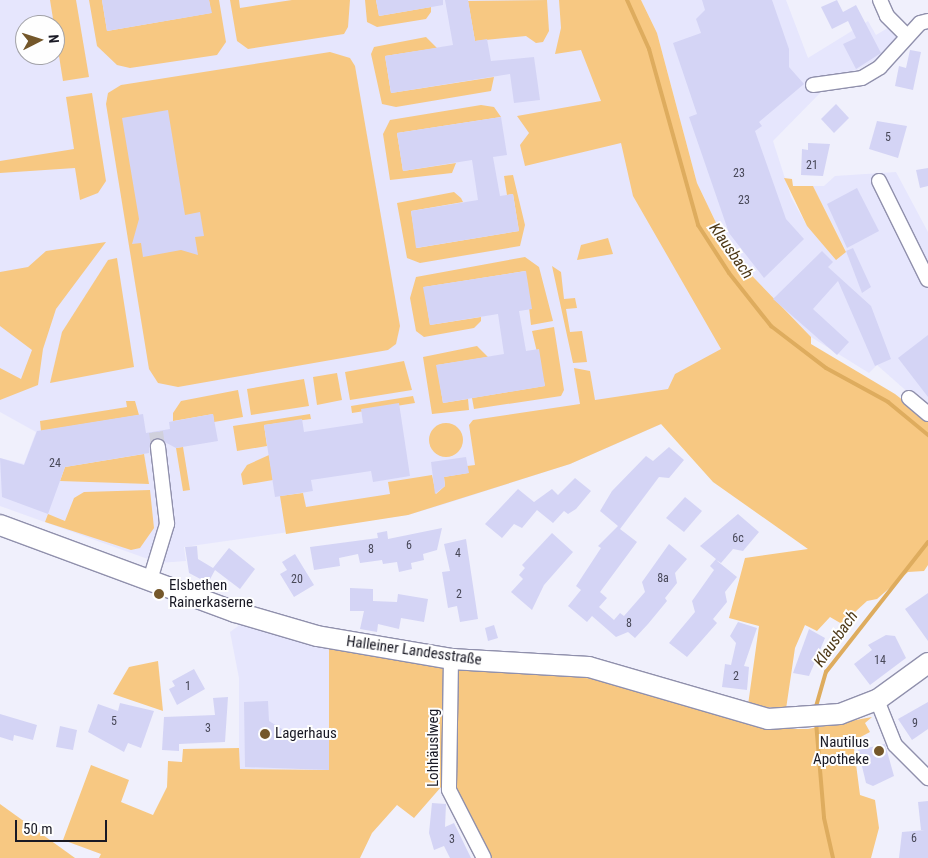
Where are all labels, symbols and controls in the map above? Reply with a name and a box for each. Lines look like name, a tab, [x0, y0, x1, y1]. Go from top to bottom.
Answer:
north arrow	[15, 15, 65, 65]
text: N	[46, 34, 62, 44]
house number: 5	[885, 131, 891, 145]
house number: 21	[806, 159, 818, 173]
house number: 23	[733, 167, 745, 181]
house number: 23	[738, 194, 750, 208]
water label: Klausbach	[705, 219, 757, 283]
house number: 24	[49, 457, 61, 471]
house number: 6c	[732, 532, 744, 546]
house number: 6	[406, 539, 412, 553]
house number: 8	[368, 543, 374, 557]
house number: 4	[455, 547, 461, 561]
house number: 8a	[657, 572, 669, 586]
house number: 20	[291, 573, 303, 587]
place label: Elsbethen Rainerkaserne	[169, 576, 253, 611]
marker: Elsbethen Rainerkaserne	[153, 588, 165, 600]
house number: 2	[456, 588, 462, 602]
water label: Klausbach	[810, 607, 862, 671]
house number: 8	[626, 617, 632, 631]
street label: Halleiner Landesstraße	[345, 633, 483, 669]
house number: 14	[874, 654, 886, 668]
house number: 2	[733, 670, 739, 684]
house number: 1	[185, 680, 191, 694]
street label: Lohhäuslweg	[425, 709, 443, 787]
house number: 5	[111, 715, 117, 729]
house number: 9	[912, 717, 918, 731]
house number: 3	[205, 722, 211, 736]
place label: Lagerhaus	[275, 725, 337, 743]
marker: Lagerhaus	[259, 728, 271, 740]
place label: Nautilus Apotheke	[813, 733, 869, 768]
marker: Nautilus Apotheke	[873, 745, 885, 757]
scale bar	[18, 810, 110, 842]
text: 50 m	[23, 820, 53, 838]
house number: 6	[911, 832, 917, 846]
house number: 3	[449, 833, 455, 847]

